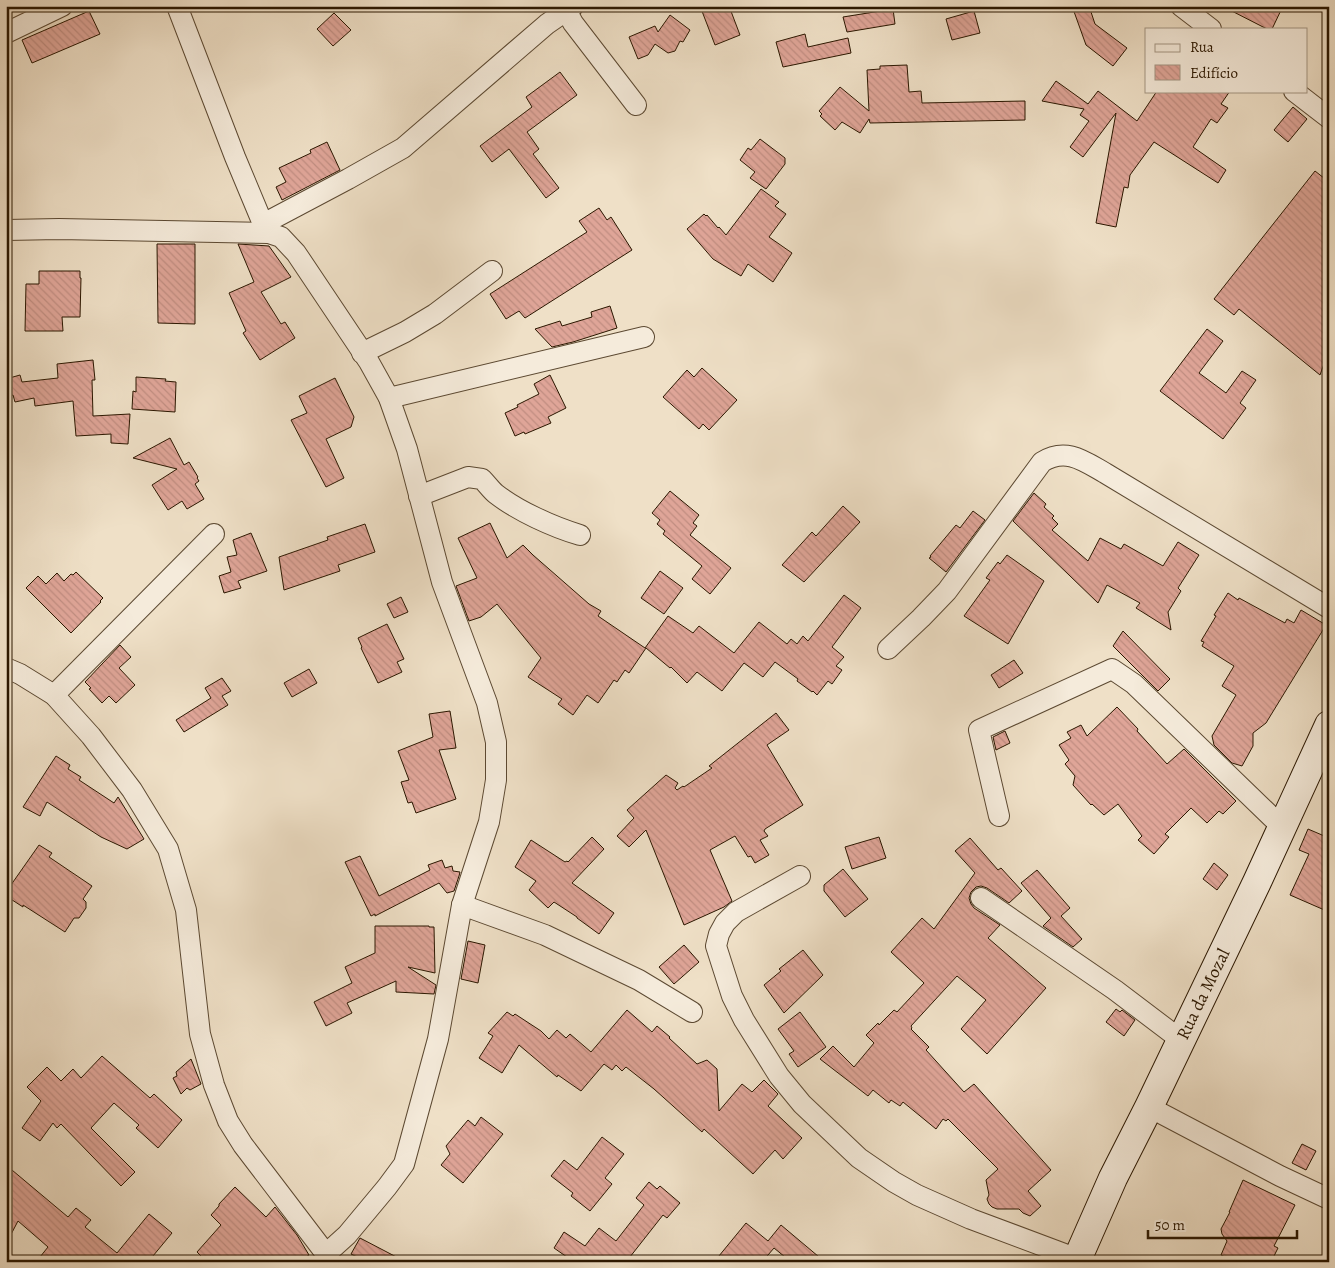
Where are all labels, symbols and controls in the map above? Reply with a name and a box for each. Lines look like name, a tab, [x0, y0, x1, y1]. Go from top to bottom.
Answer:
legend	[1145, 28, 1308, 92]
text: Rua	[1190, 37, 1214, 57]
text: Edifício	[1190, 63, 1238, 83]
street label: Rua da Mozal	[1171, 944, 1236, 1044]
scale bar	[1148, 1208, 1296, 1240]
text: 50 m	[1155, 1215, 1185, 1235]

